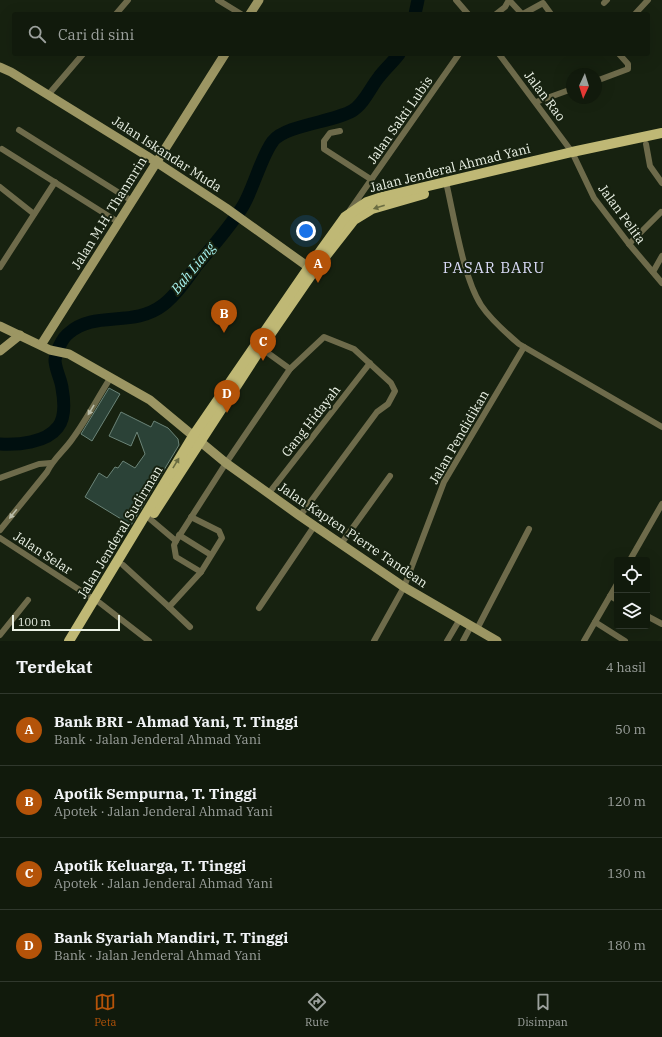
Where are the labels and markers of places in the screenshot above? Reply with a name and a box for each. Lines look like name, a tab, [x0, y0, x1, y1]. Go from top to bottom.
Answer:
pin: A	[305, 250, 331, 283]
pin: B	[211, 300, 237, 333]
pin: C	[250, 328, 276, 361]
pin: D	[214, 380, 240, 413]

